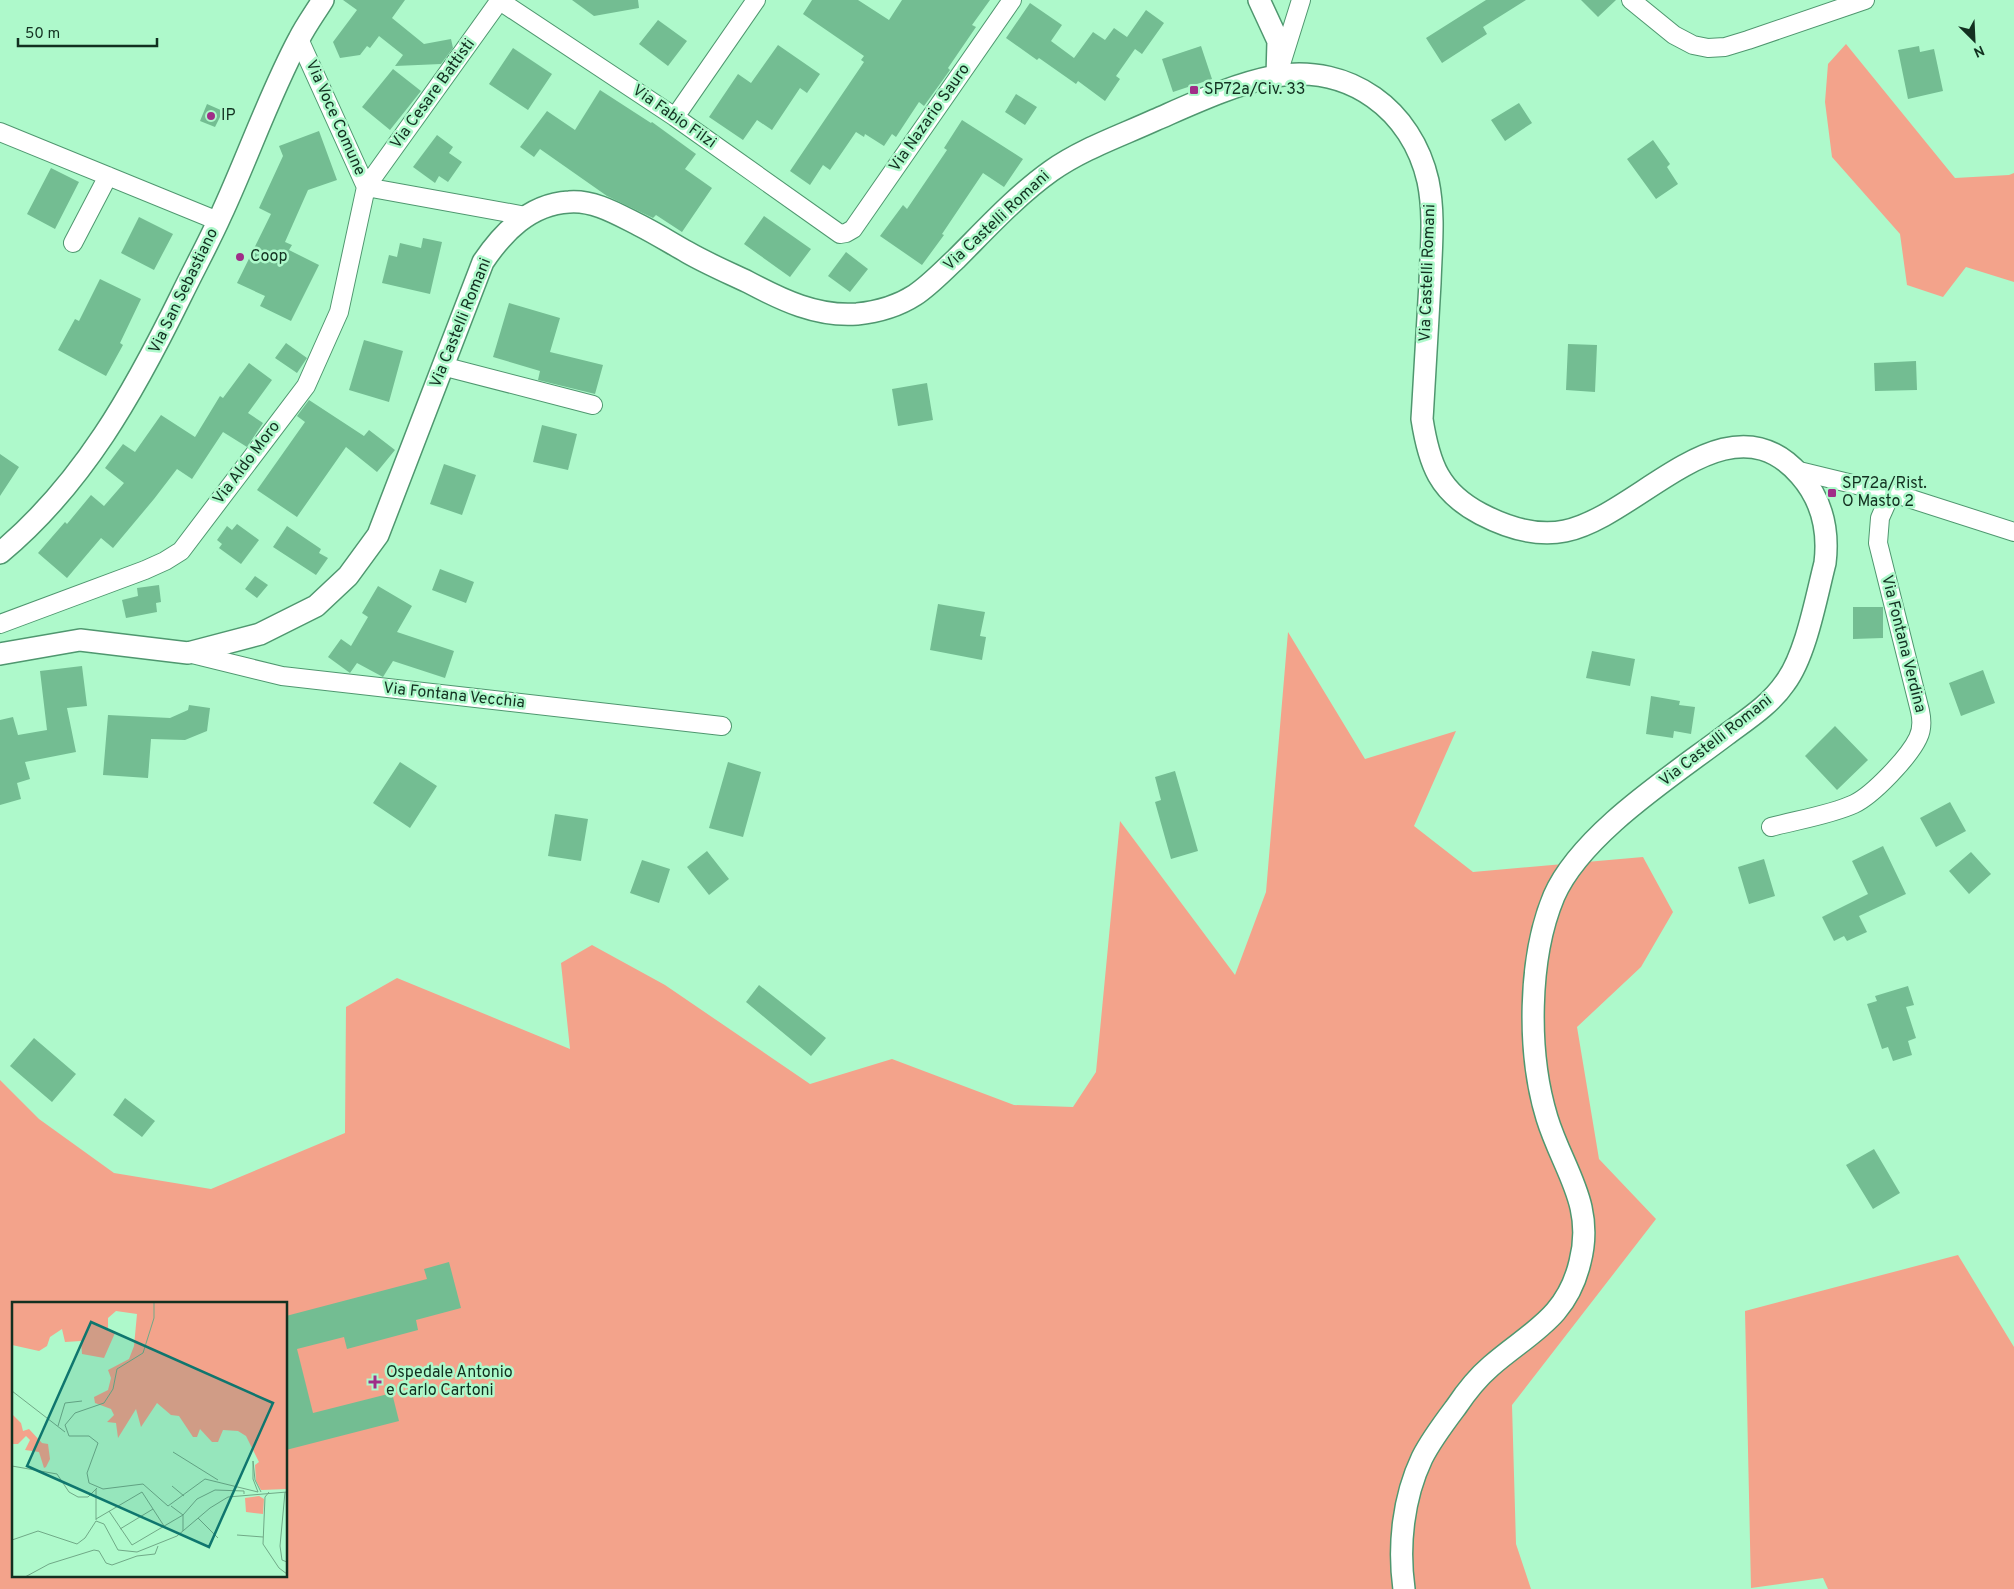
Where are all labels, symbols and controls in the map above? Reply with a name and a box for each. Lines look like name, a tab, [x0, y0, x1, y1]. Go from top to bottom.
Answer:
scale bar	[18, 15, 156, 47]
north arrow	[1949, 15, 1999, 65]
text: 50 m	[25, 25, 60, 44]
street label: Via Cesare Battisti	[386, 35, 480, 153]
text: N	[1971, 41, 1987, 60]
street label: Via Voce Comune	[301, 57, 369, 179]
street label: Via Nazario Sauro	[885, 60, 975, 176]
place label: SP72a/Civ. 33	[1204, 80, 1306, 100]
street label: Via Fabio Filzi	[628, 81, 720, 153]
marker: SP72a/Civ. 33	[1188, 84, 1200, 96]
place label: IP	[221, 106, 236, 126]
marker: IP	[205, 110, 217, 122]
street label: Via Castelli Romani	[940, 167, 1054, 275]
street label: Via Castelli Romani	[1416, 204, 1440, 342]
street label: Via San Sebastiano	[145, 225, 223, 357]
place label: Coop	[250, 247, 288, 267]
marker: Coop	[234, 251, 246, 263]
street label: Via Castelli Romani	[426, 255, 496, 391]
street label: Via Aldo Moro	[209, 417, 285, 509]
place label: SP72a/Rist. O Masto 2	[1842, 474, 1927, 512]
marker: SP72a/Rist. O Masto 2	[1826, 487, 1838, 499]
street label: Via Fontana Verdina	[1876, 573, 1930, 715]
street label: Via Fontana Vecchia	[382, 679, 526, 713]
street label: Via Castelli Romani	[1656, 691, 1776, 791]
inset map	[12, 1302, 288, 1576]
place label: Ospedale Antonio e Carlo Cartoni	[386, 1363, 513, 1401]
marker: Ospedale Antonio e Carlo Cartoni	[368, 1375, 382, 1389]

